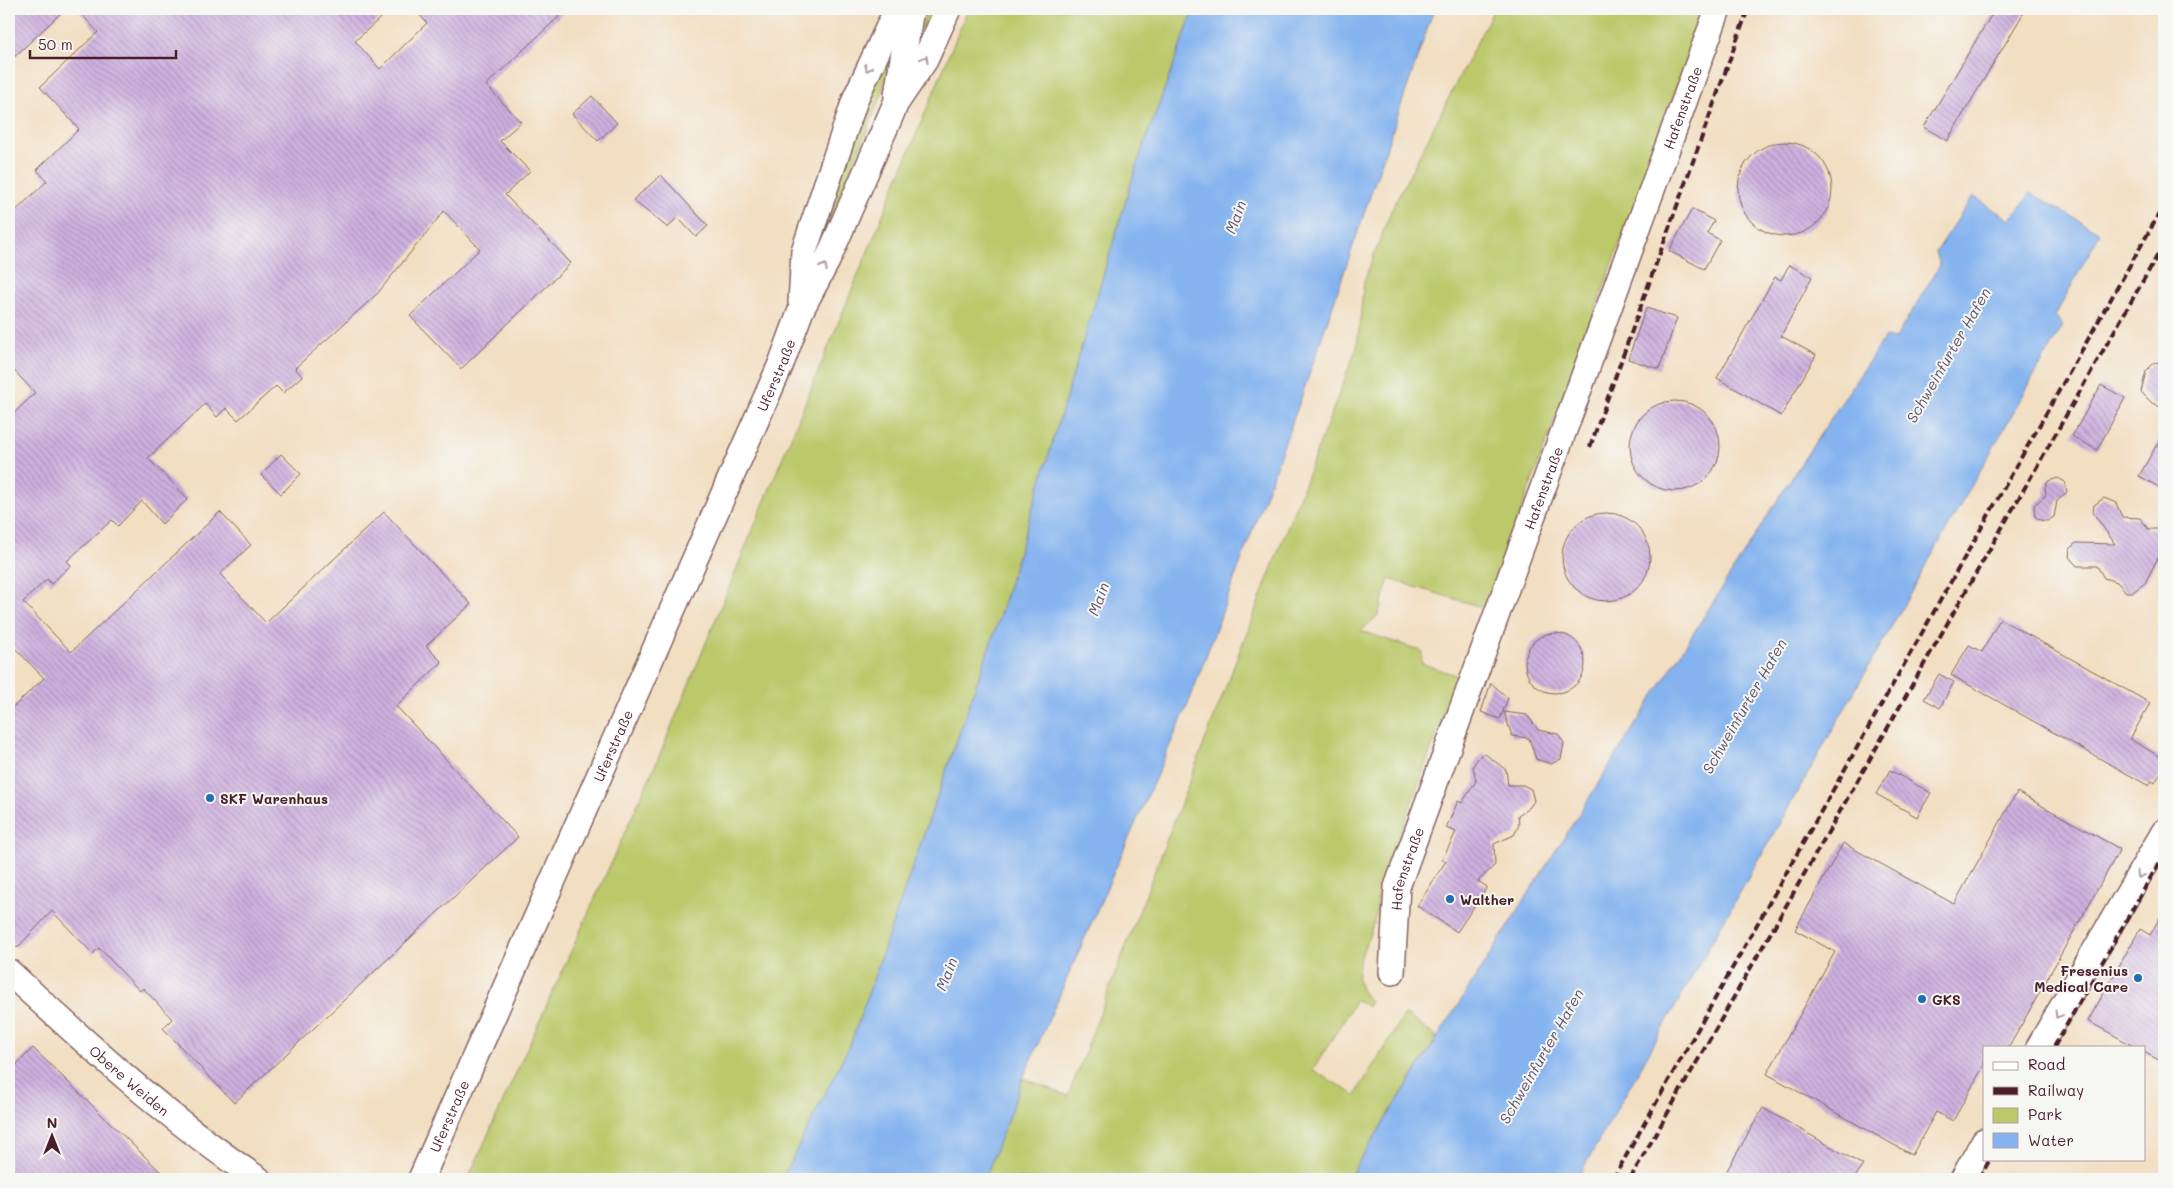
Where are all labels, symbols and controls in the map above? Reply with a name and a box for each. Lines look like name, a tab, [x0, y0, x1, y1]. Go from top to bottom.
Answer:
scale bar	[30, 28, 176, 60]
text: 50 m	[38, 34, 73, 54]
one-way arrow	[919, 55, 929, 64]
one-way arrow	[864, 63, 875, 72]
street label: Hafenstraße	[1658, 64, 1706, 152]
water label: Main	[1220, 198, 1250, 236]
one-way arrow	[818, 263, 828, 272]
water label: Schweinfurter Hafen	[1901, 284, 1995, 426]
street label: Uferstraße	[752, 336, 799, 414]
street label: Hafenstraße	[1519, 444, 1567, 532]
water label: Main	[1083, 580, 1113, 618]
water label: Schweinfurter Hafen	[1697, 635, 1791, 777]
street label: Uferstraße	[588, 706, 637, 784]
place label: SKF Warenhaus	[220, 789, 328, 808]
marker: SKF Warenhaus	[204, 792, 216, 804]
street label: Hafenstraße	[1386, 824, 1428, 911]
one-way arrow	[2137, 870, 2147, 879]
place label: Walther	[1460, 890, 1514, 909]
marker: Walther	[1444, 893, 1456, 905]
water label: Main	[930, 954, 962, 994]
place label: Fresenius Medical Care	[2034, 961, 2128, 996]
marker: Fresenius Medical Care	[2132, 972, 2144, 984]
water label: Schweinfurter Hafen	[1494, 985, 1588, 1127]
place label: GKS	[1932, 990, 1961, 1009]
marker: GKS	[1916, 993, 1928, 1005]
one-way arrow	[2054, 1010, 2064, 1019]
street label: Obere Weiden	[86, 1041, 174, 1120]
legend	[1983, 1046, 2146, 1160]
text: Road	[2028, 1054, 2065, 1074]
street label: Uferstraße	[425, 1077, 473, 1155]
text: Railway	[2028, 1080, 2084, 1100]
text: Park	[2028, 1104, 2062, 1124]
north arrow	[28, 1110, 78, 1160]
text: N	[47, 1113, 57, 1132]
text: Water	[2028, 1130, 2074, 1150]

